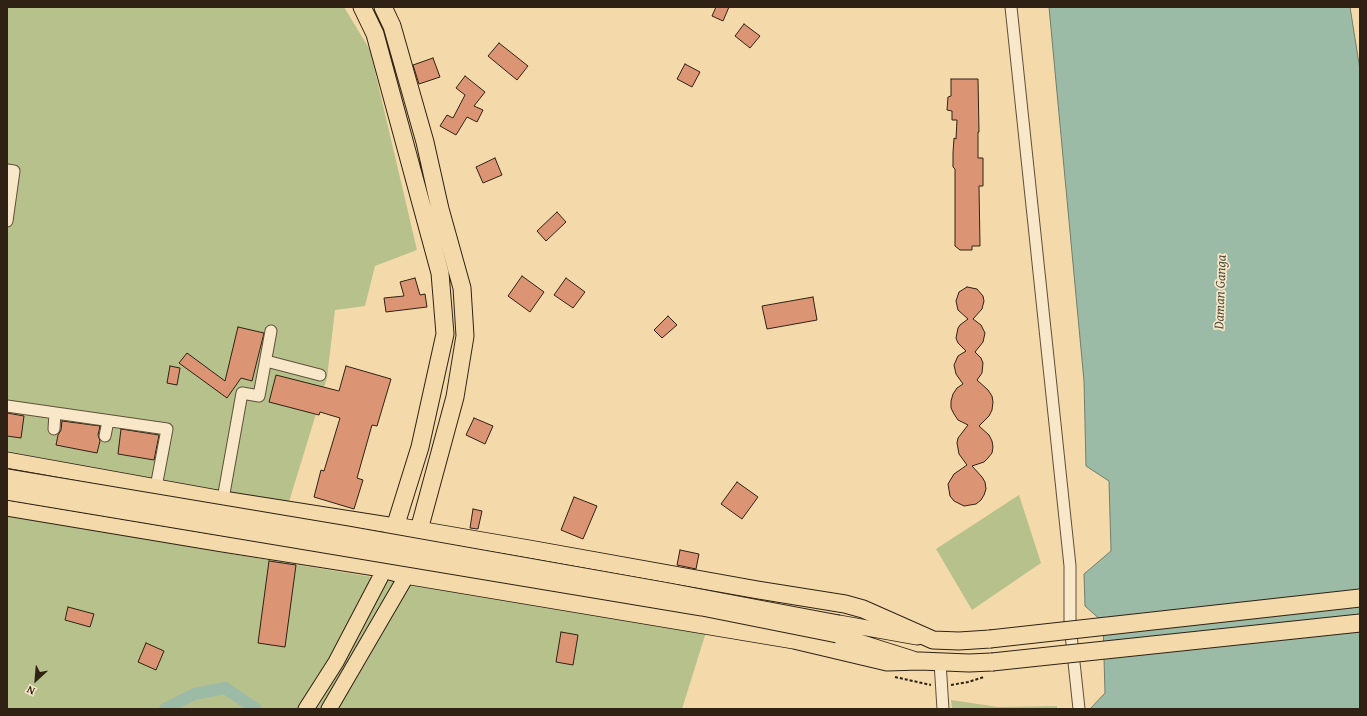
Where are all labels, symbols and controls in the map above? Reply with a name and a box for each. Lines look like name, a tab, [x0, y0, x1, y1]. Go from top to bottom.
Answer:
water label: Daman Ganga	[1211, 254, 1231, 330]
north arrow	[16, 660, 56, 700]
text: N	[24, 682, 38, 700]

